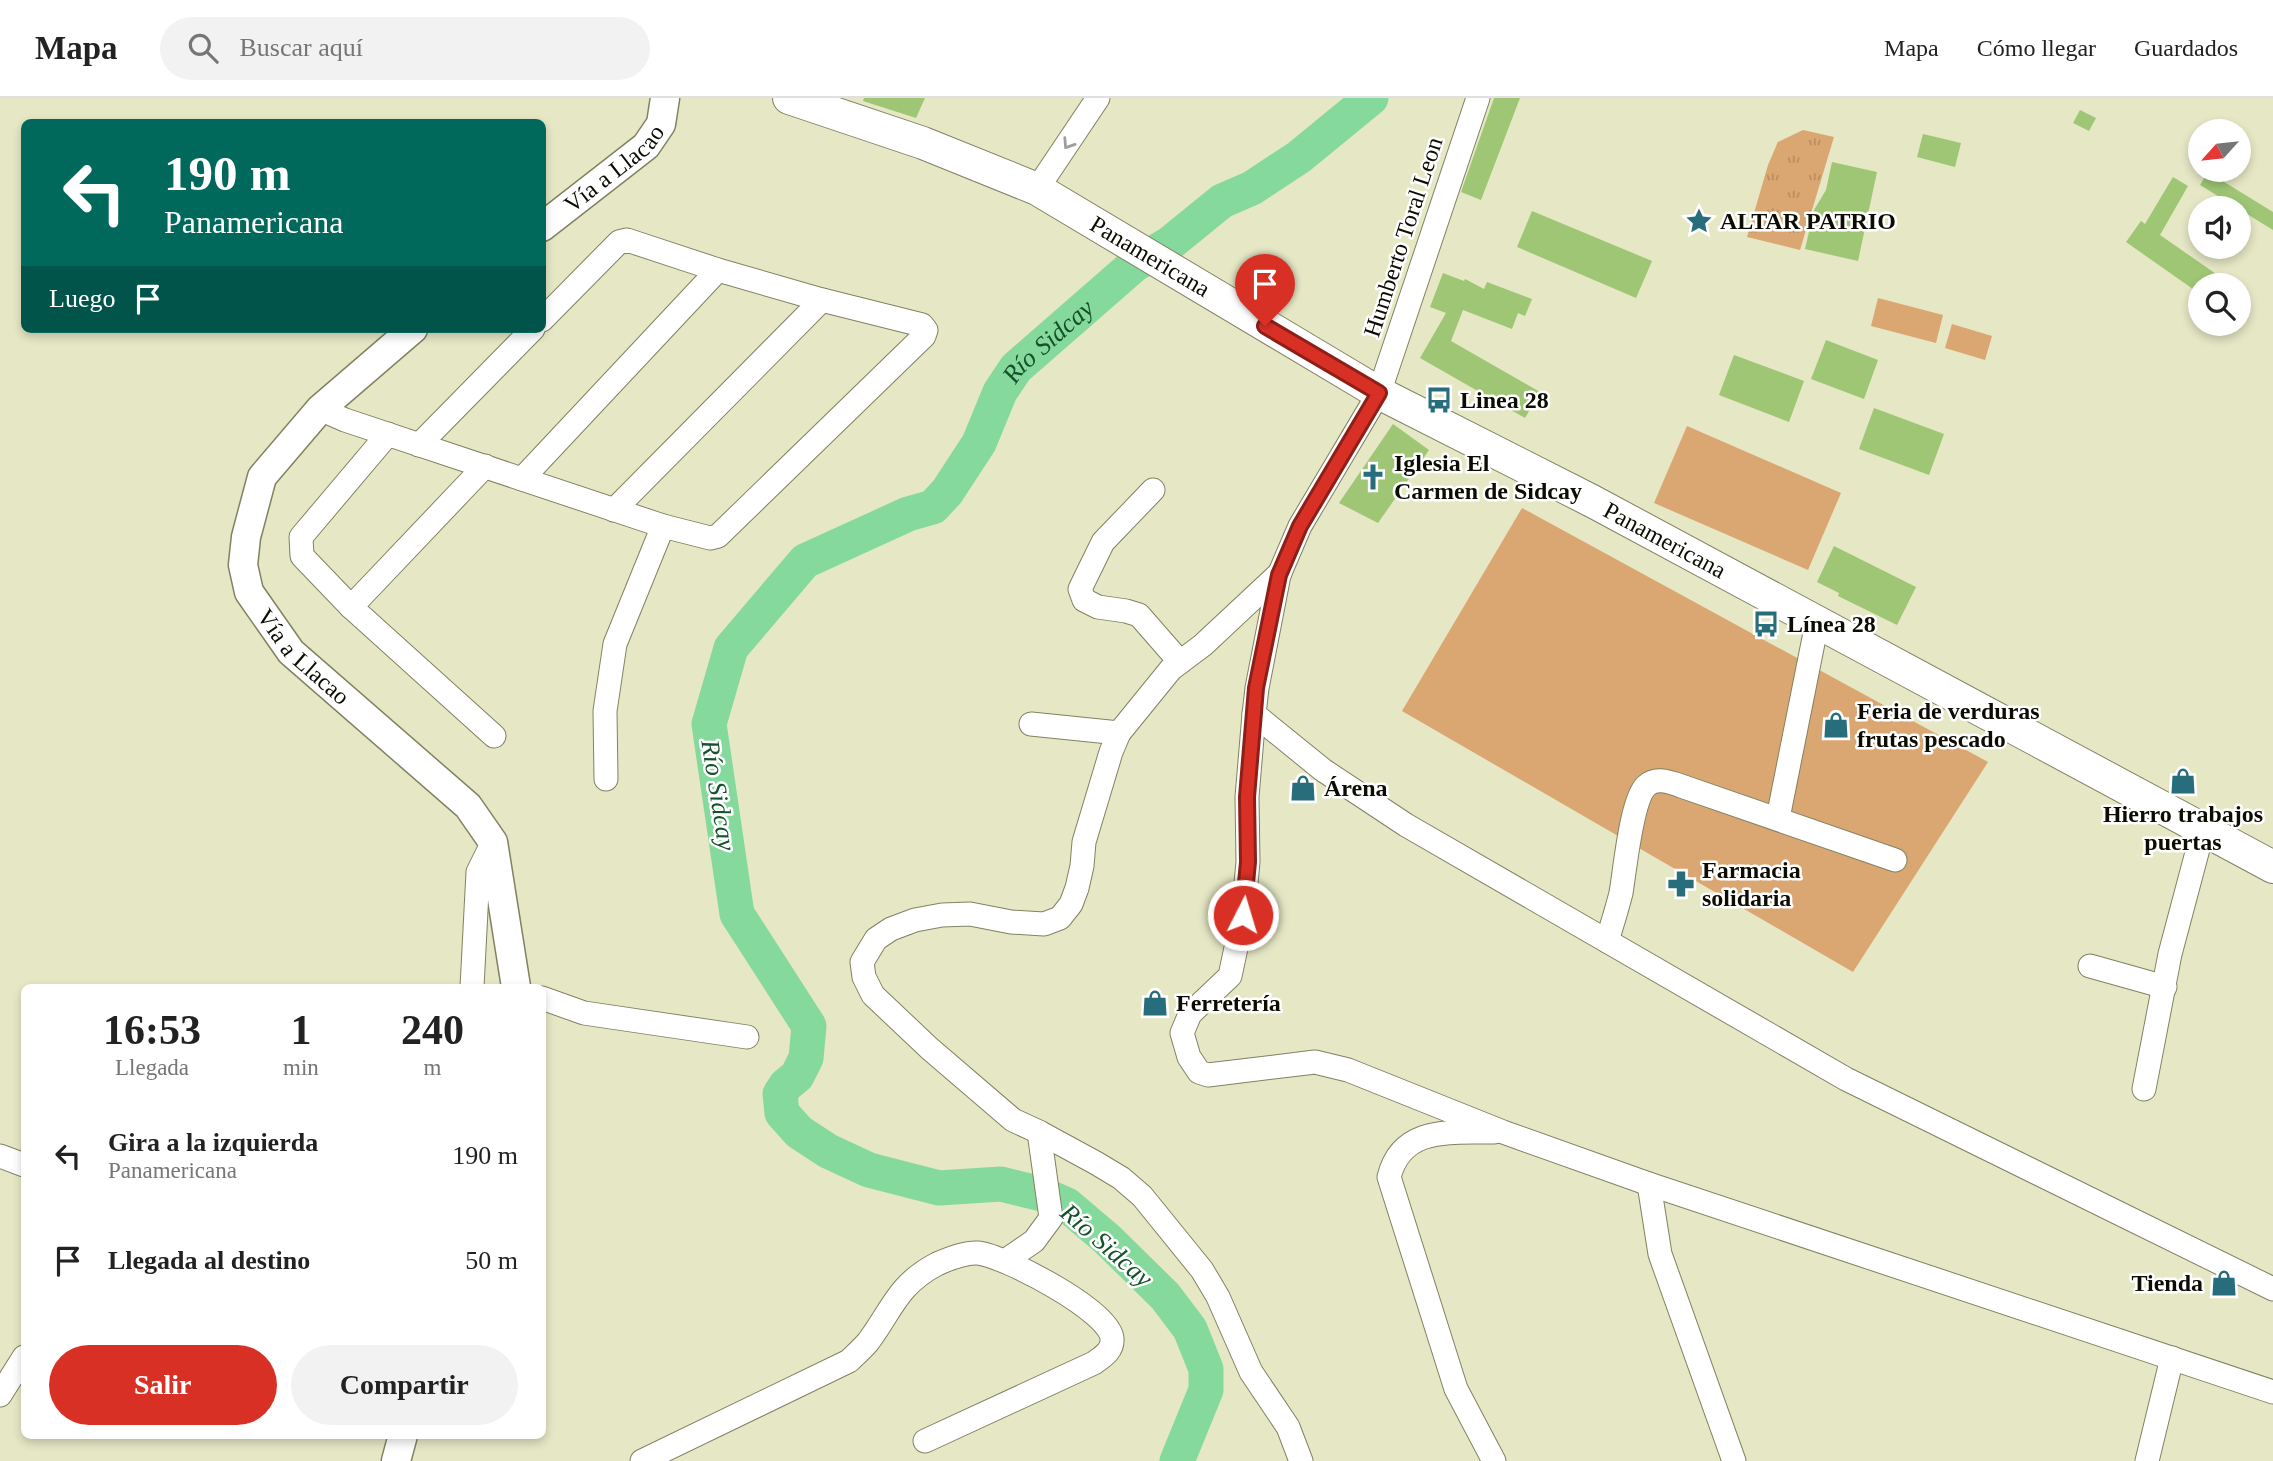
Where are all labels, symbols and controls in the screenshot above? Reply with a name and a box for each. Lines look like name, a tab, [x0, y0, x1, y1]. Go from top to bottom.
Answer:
search box	[160, 17, 650, 80]
icon: search	[184, 29, 222, 67]
text: Mapa	[35, 30, 118, 66]
text: Buscar aquí	[240, 33, 363, 62]
text: Mapa	[1884, 35, 1939, 61]
text: Cómo llegar	[1977, 35, 2096, 61]
text: Guardados	[2134, 35, 2238, 61]
north arrow	[2188, 119, 2250, 182]
map controls	[2188, 119, 2251, 336]
street label: Vía a Llacao	[559, 120, 669, 218]
street label: Humberto Toral Leon	[1358, 134, 1448, 340]
one-way arrow	[1064, 137, 1077, 150]
text: 190 m	[164, 146, 291, 201]
icon: left	[49, 147, 140, 238]
button: sound	[2188, 196, 2251, 259]
text: Panamericana	[164, 204, 343, 240]
place icon: ALTAR PATRIO	[1684, 206, 1714, 236]
place label: ALTAR PATRIO	[1720, 208, 1896, 234]
street label: Panamericana	[1086, 211, 1215, 302]
pin	[1235, 254, 1295, 326]
icon: arrive	[1246, 265, 1284, 303]
button: search	[2188, 273, 2251, 336]
icon: arrive	[129, 280, 167, 318]
text: Luego	[49, 284, 115, 313]
water label: Río Sidcay	[996, 293, 1100, 389]
bus stop icon: Linea 28	[1424, 385, 1454, 415]
place label: Linea 28	[1460, 387, 1549, 413]
place label: Iglesia El Carmen de Sidcay	[1394, 450, 1582, 504]
church icon: Iglesia El Carmen de Sidcay	[1358, 462, 1388, 492]
street label: Panamericana	[1599, 497, 1731, 584]
street label: Vía a Llacao	[252, 604, 355, 710]
bus stop icon: Línea 28	[1751, 609, 1781, 639]
place label: Línea 28	[1787, 611, 1876, 637]
place label: Feria de verduras frutas pescado	[1857, 698, 2040, 752]
shop icon: Feria de verduras frutas pescado	[1821, 710, 1851, 740]
water label: Río Sidcay	[695, 737, 742, 853]
shop icon: Hierro trabajos puertas	[2168, 766, 2198, 796]
shop icon: Árena	[1288, 773, 1318, 803]
place label: Árena	[1324, 775, 1388, 801]
place label: Hierro trabajos puertas	[2103, 801, 2263, 855]
place label: Farmacia solidaria	[1702, 857, 1801, 911]
pharmacy icon: Farmacia solidaria	[1666, 869, 1696, 899]
position arrow	[1206, 878, 1280, 952]
shop icon: Ferretería	[1140, 988, 1170, 1018]
place label: Ferretería	[1176, 990, 1281, 1016]
text: 16:53	[103, 1007, 201, 1053]
text: 1	[290, 1007, 311, 1053]
text: 240	[401, 1007, 464, 1053]
text: Llegada	[115, 1055, 189, 1080]
text: min	[283, 1055, 319, 1080]
text: m	[423, 1055, 441, 1080]
text: Gira a la izquierda	[108, 1128, 318, 1157]
icon: left	[49, 1137, 87, 1175]
text: 190 m	[452, 1141, 518, 1170]
text: Panamericana	[108, 1158, 237, 1183]
water label: Río Sidcay	[1054, 1197, 1159, 1293]
icon: arrive	[49, 1242, 87, 1280]
text: Llegada al destino	[108, 1246, 310, 1275]
text: 50 m	[465, 1246, 518, 1275]
shop icon: Tienda	[2209, 1268, 2239, 1298]
place label: Tienda	[2131, 1270, 2203, 1296]
button: Salir	[49, 1345, 277, 1425]
button: Compartir	[291, 1345, 518, 1425]

